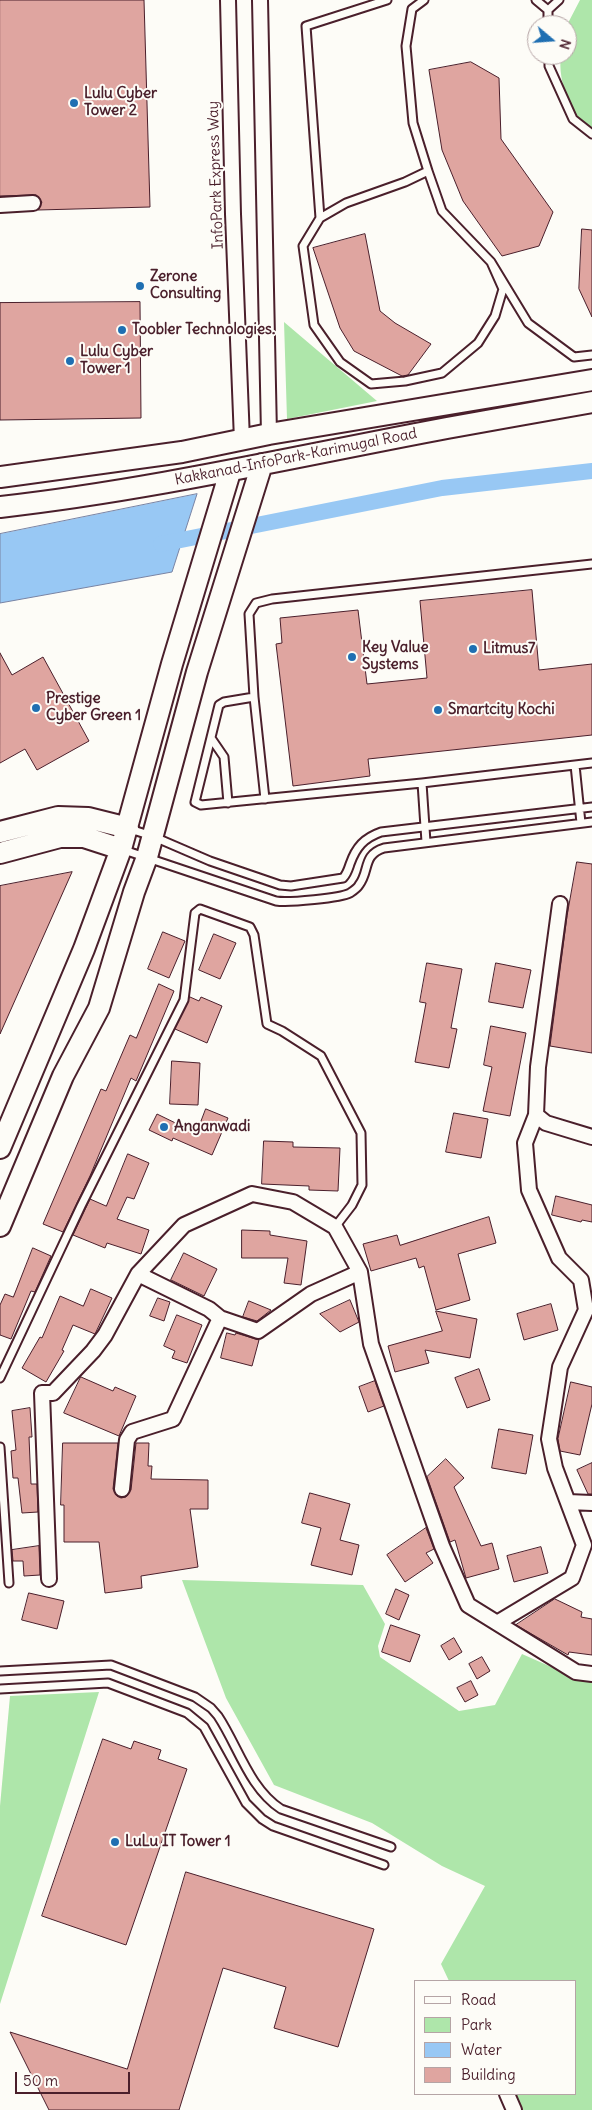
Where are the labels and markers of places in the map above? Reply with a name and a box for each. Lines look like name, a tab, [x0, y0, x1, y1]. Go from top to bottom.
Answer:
place label: Lulu Cyber Tower 2	[84, 85, 157, 120]
marker: Lulu Cyber Tower 2	[68, 97, 80, 109]
place label: Zerone Consulting	[150, 268, 221, 303]
marker: Zerone Consulting	[134, 280, 146, 292]
place label: Toobler Technologies.	[132, 321, 275, 339]
marker: Toobler Technologies.	[116, 324, 128, 336]
place label: Lulu Cyber Tower 1	[80, 343, 153, 378]
marker: Lulu Cyber Tower 1	[64, 355, 76, 367]
place label: Key Value Systems	[362, 639, 429, 674]
place label: Litmus7	[483, 640, 535, 658]
marker: Litmus7	[467, 643, 479, 655]
marker: Key Value Systems	[346, 651, 358, 663]
place label: Prestige Cyber Green 1	[46, 690, 141, 725]
place label: Smartcity Kochi	[448, 701, 555, 719]
marker: Prestige Cyber Green 1	[30, 702, 42, 714]
marker: Smartcity Kochi	[432, 704, 444, 716]
place label: Anganwadi	[174, 1118, 250, 1136]
marker: Anganwadi	[158, 1121, 170, 1133]
place label: LuLu IT Tower 1	[125, 1833, 231, 1851]
marker: LuLu IT Tower 1	[109, 1836, 121, 1848]

